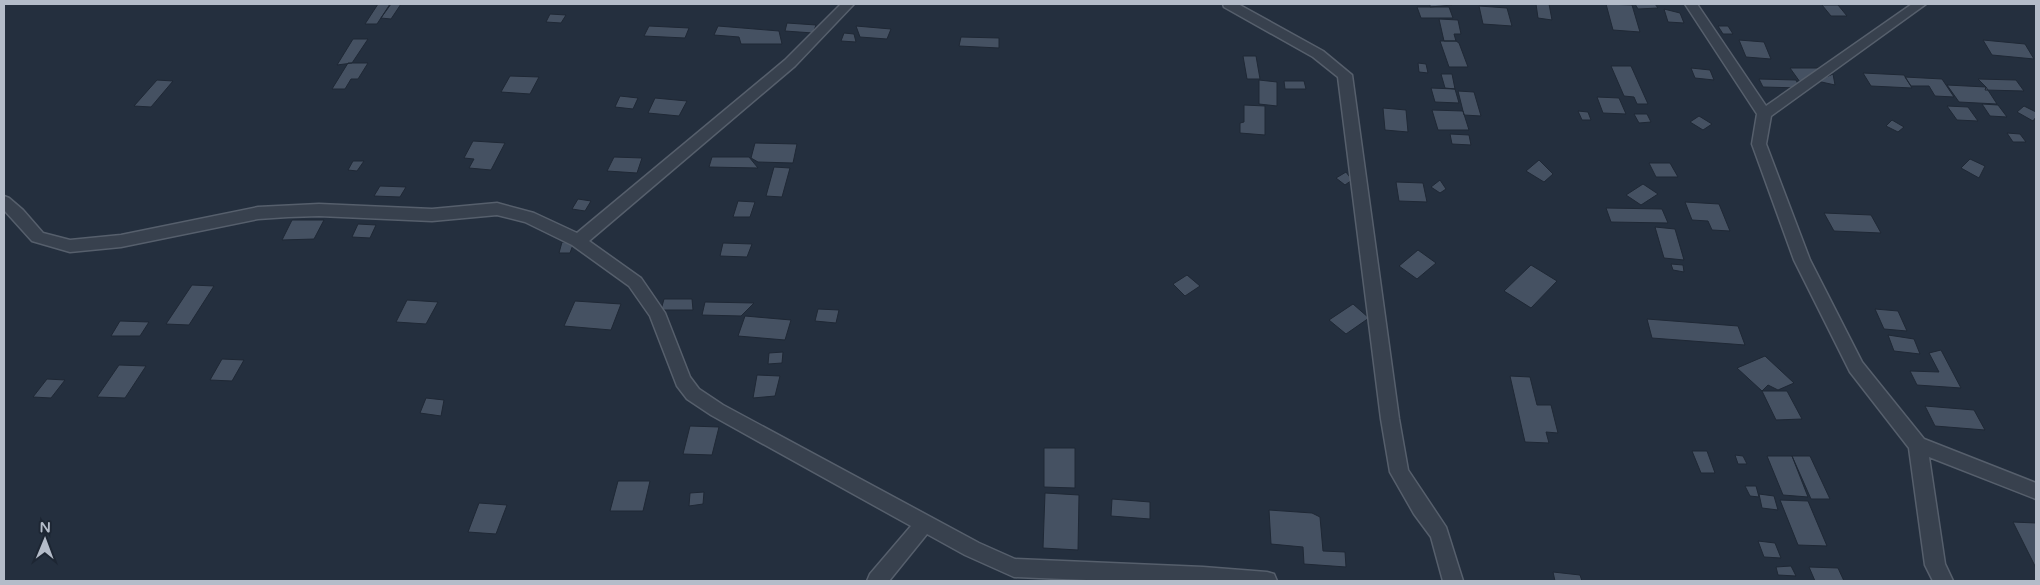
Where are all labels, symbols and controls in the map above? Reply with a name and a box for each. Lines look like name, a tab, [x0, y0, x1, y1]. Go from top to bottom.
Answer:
north arrow	[20, 515, 70, 565]
text: N	[39, 519, 51, 536]

